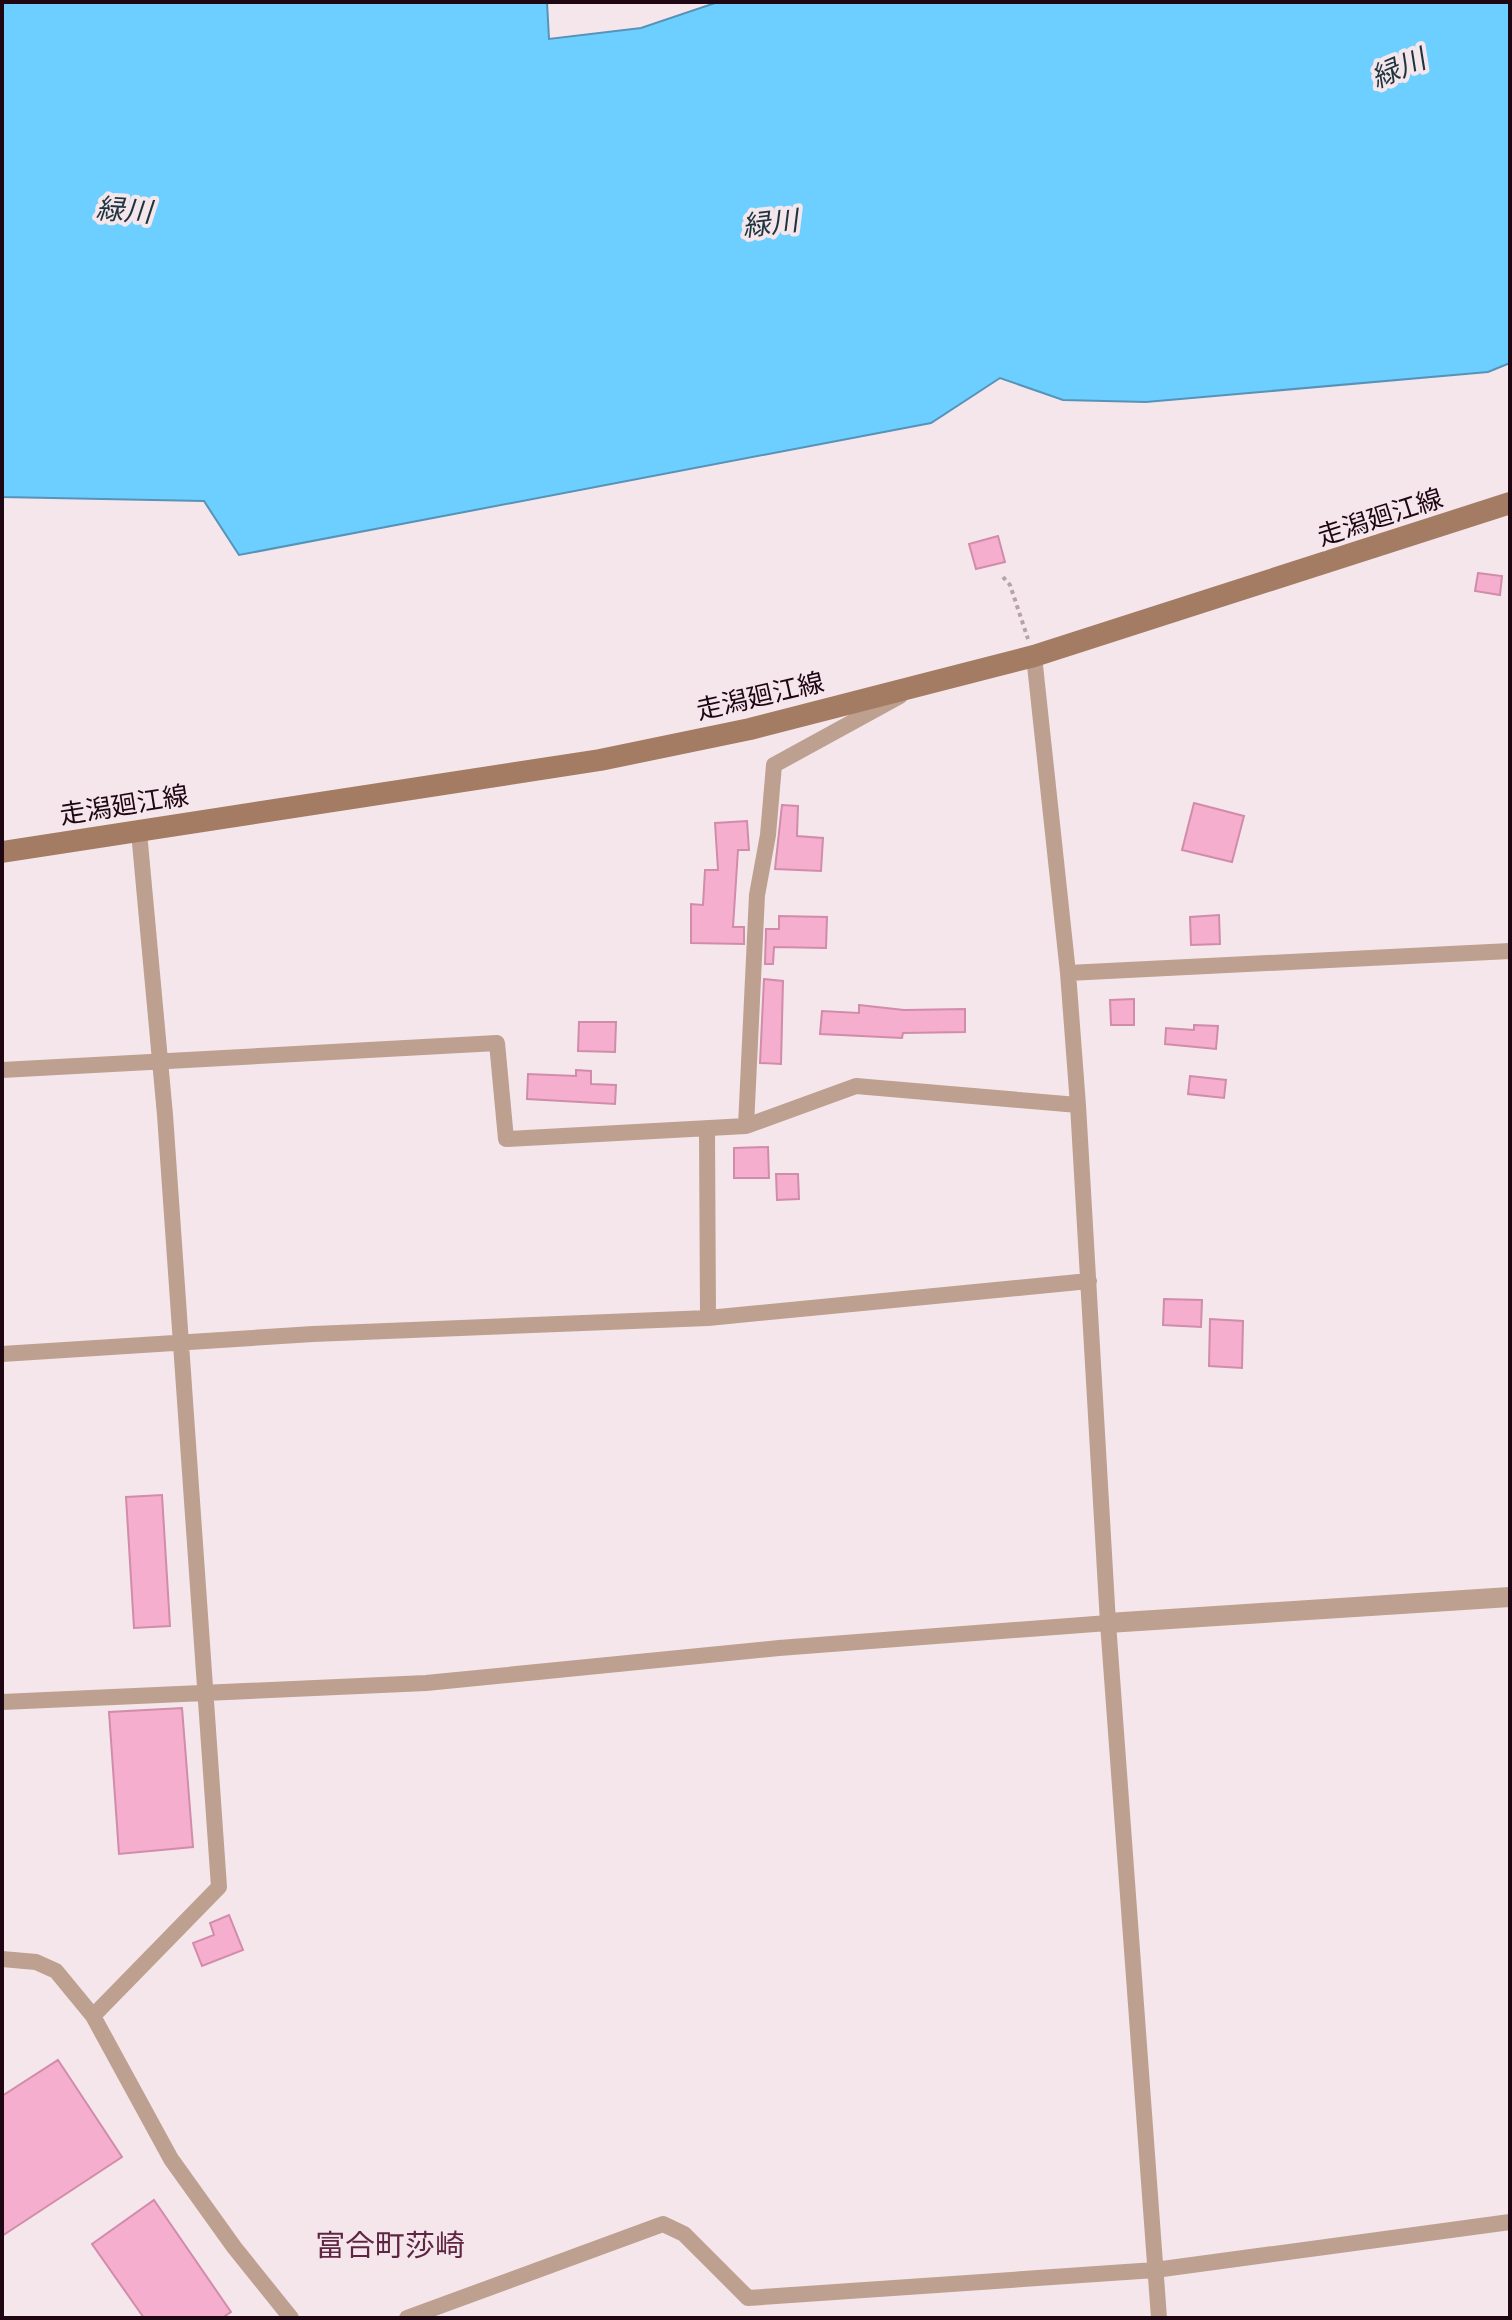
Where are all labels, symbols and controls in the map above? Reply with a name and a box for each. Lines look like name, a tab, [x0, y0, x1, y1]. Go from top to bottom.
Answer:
water label: 緑川	[1366, 42, 1435, 98]
water label: 緑川	[95, 193, 156, 233]
water label: 緑川	[740, 204, 803, 247]
street label: 走潟廻江線	[1314, 484, 1448, 555]
street label: 走潟廻江線	[694, 668, 828, 729]
street label: 走潟廻江線	[58, 781, 191, 834]
district label: 富合町莎崎	[315, 2230, 465, 2267]

